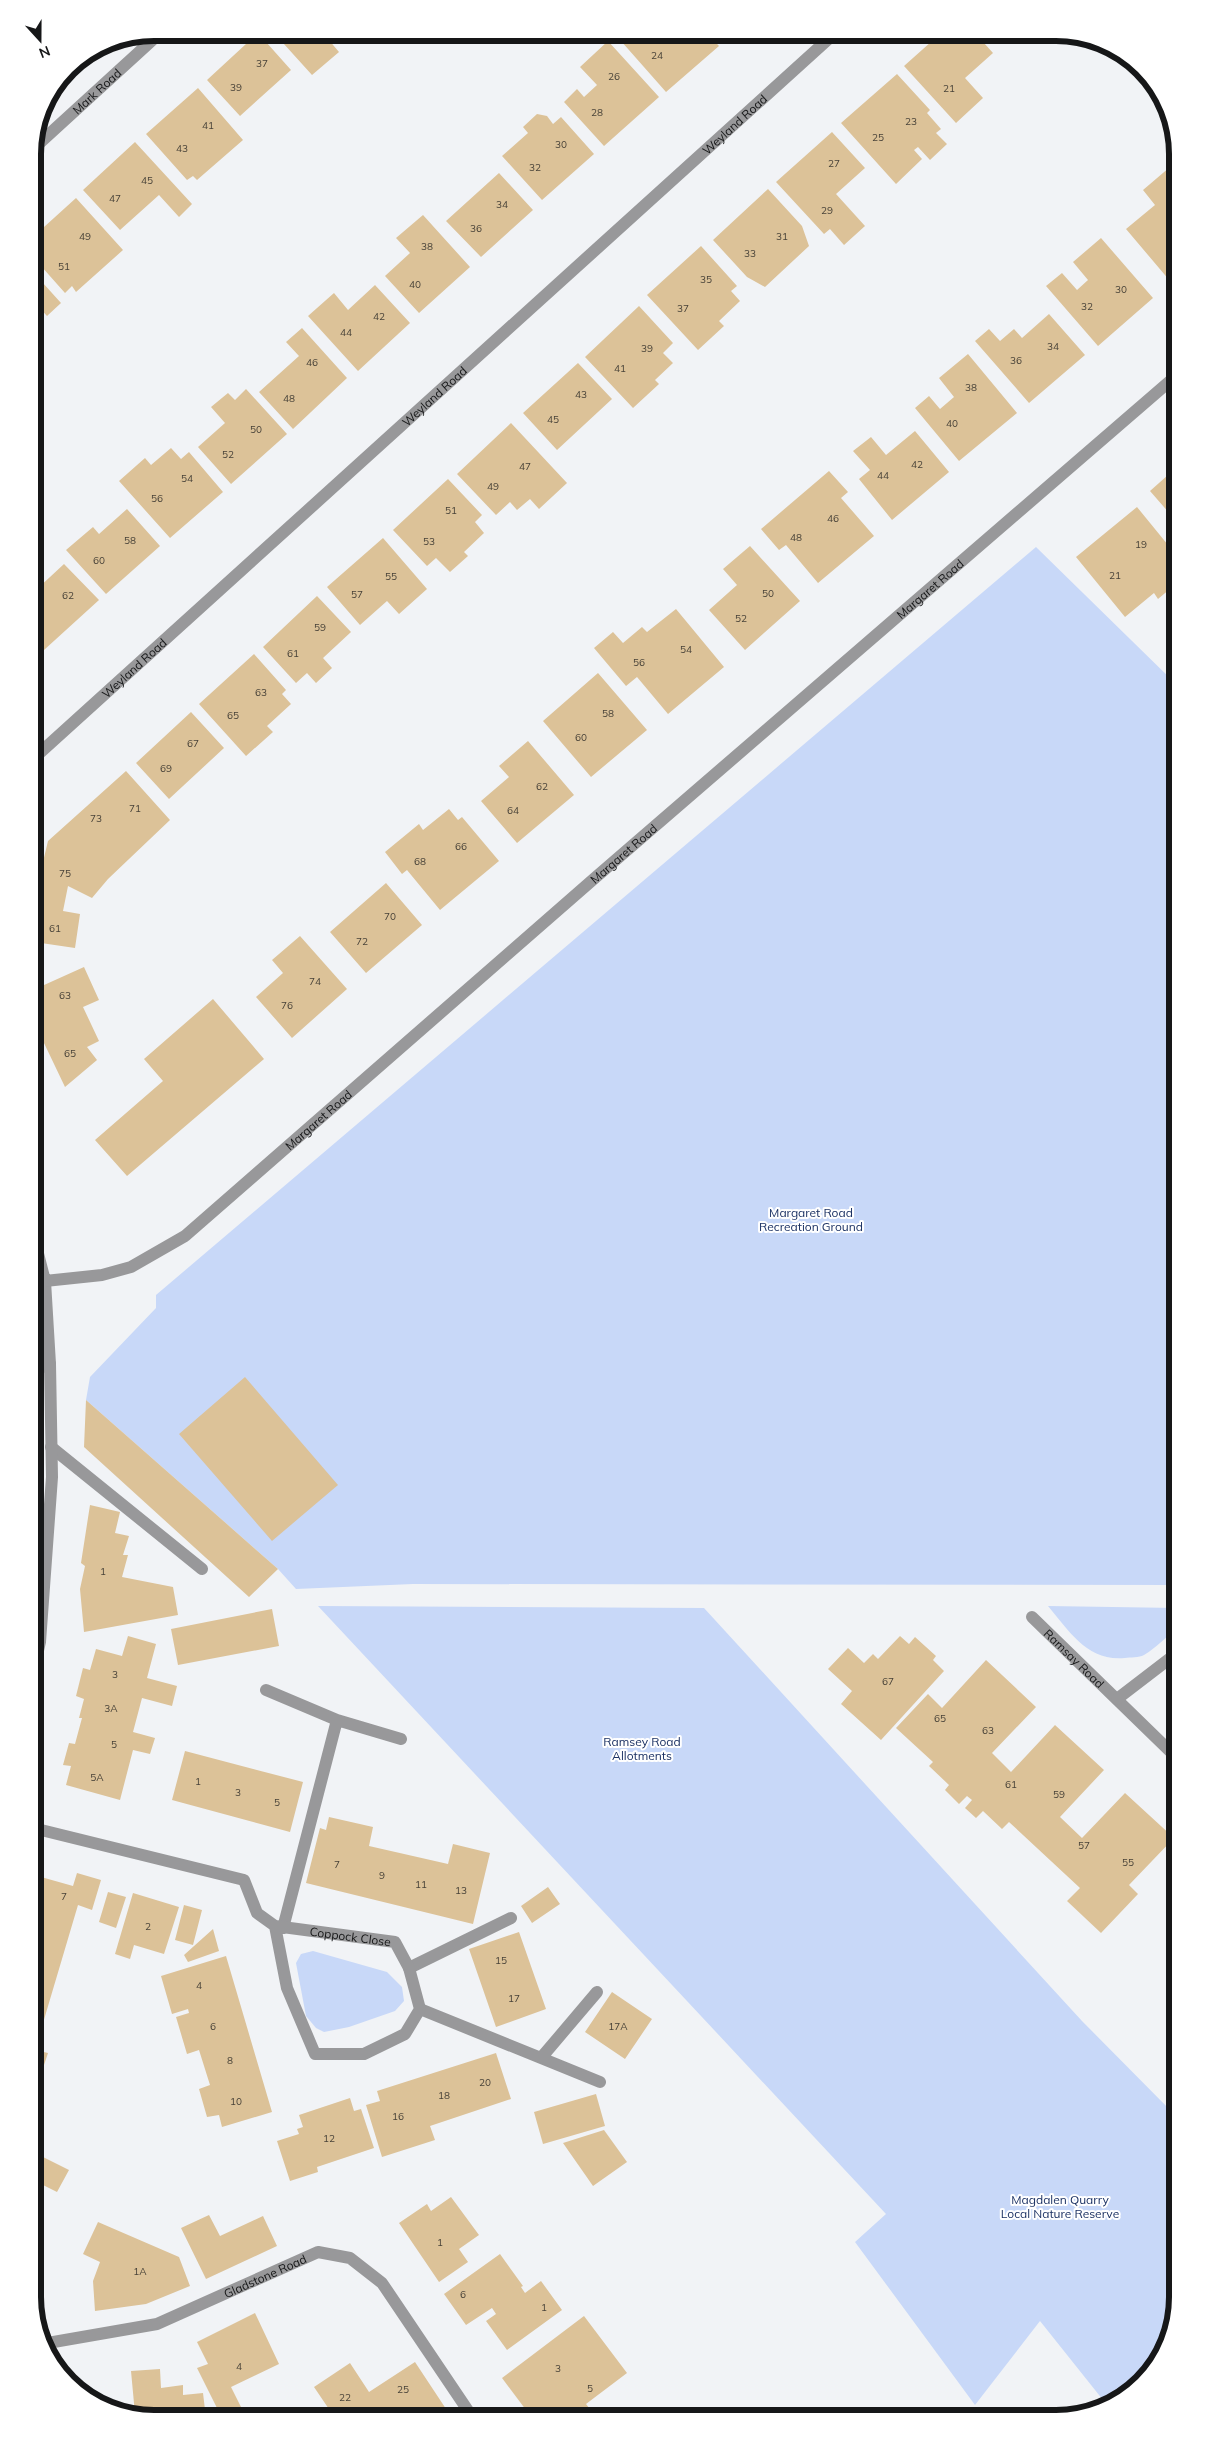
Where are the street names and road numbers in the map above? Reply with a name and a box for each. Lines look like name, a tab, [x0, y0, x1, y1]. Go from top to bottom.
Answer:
street label: Mark Road	[69, 65, 124, 117]
street label: Weyland Road	[699, 91, 770, 157]
street label: Weyland Road	[399, 363, 470, 429]
street label: Margaret Road	[893, 556, 966, 622]
street label: Weyland Road	[98, 635, 169, 701]
street label: Margaret Road	[587, 820, 660, 886]
street label: Margaret Road	[282, 1086, 355, 1153]
street label: Ramsay Road	[1041, 1626, 1108, 1691]
street label: Coppock Close	[309, 1923, 392, 1949]
street label: Gladstone Road	[221, 2251, 309, 2301]

